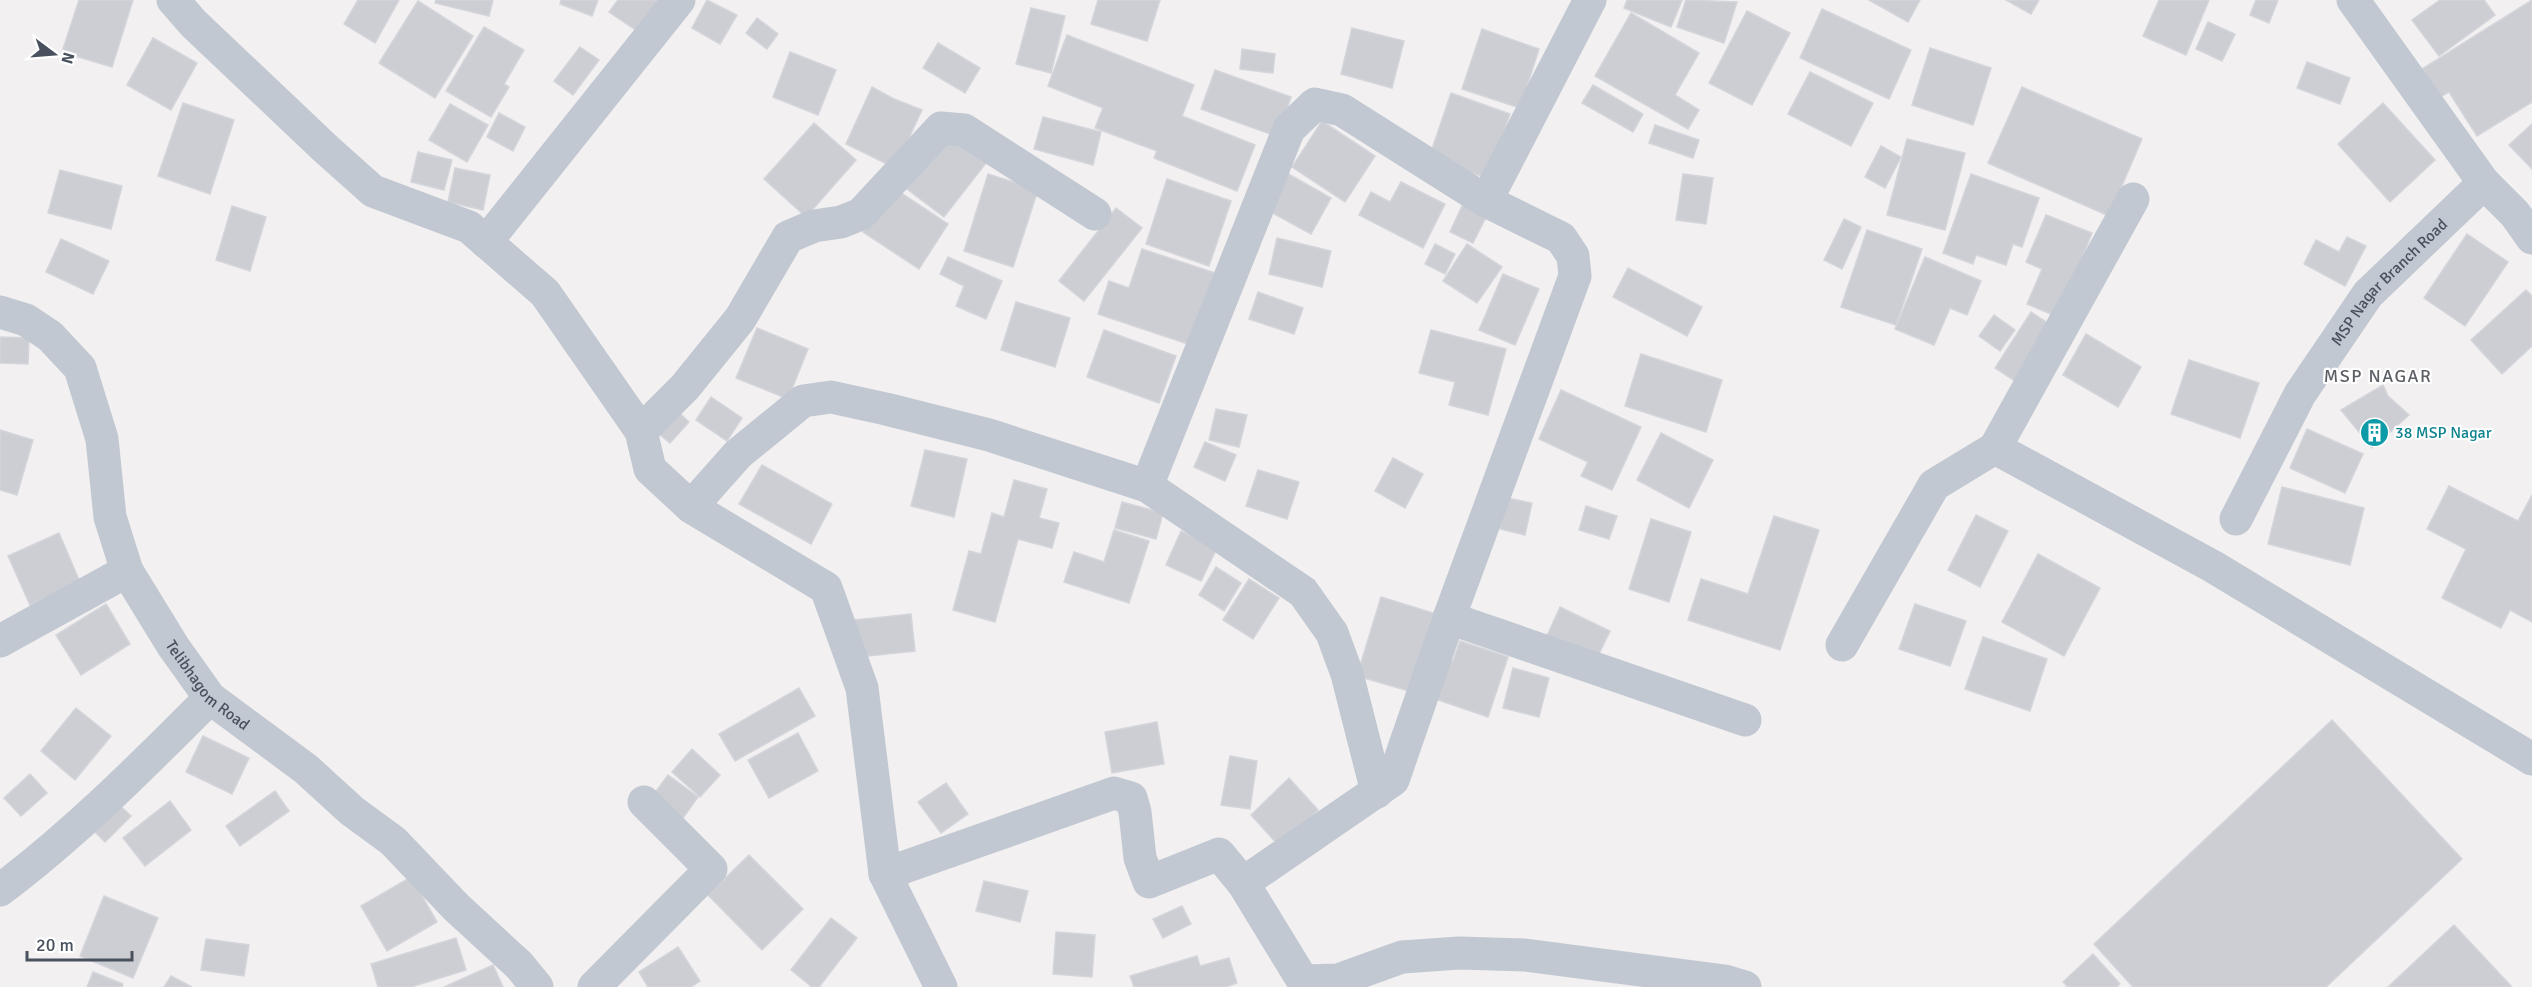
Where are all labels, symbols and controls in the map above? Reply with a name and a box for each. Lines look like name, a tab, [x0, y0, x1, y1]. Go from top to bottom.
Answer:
north arrow	[24, 24, 84, 84]
text: N	[56, 50, 79, 66]
street label: MSP Nagar Branch Road	[2327, 215, 2452, 350]
district label: MSP NAGAR	[2324, 365, 2432, 387]
building icon: 38 MSP Nagar	[2358, 416, 2390, 448]
place label: 38 MSP Nagar	[2395, 423, 2492, 443]
street label: Telibhagom Road	[161, 637, 253, 735]
scale bar	[27, 924, 132, 962]
text: 20 m	[36, 934, 74, 956]

